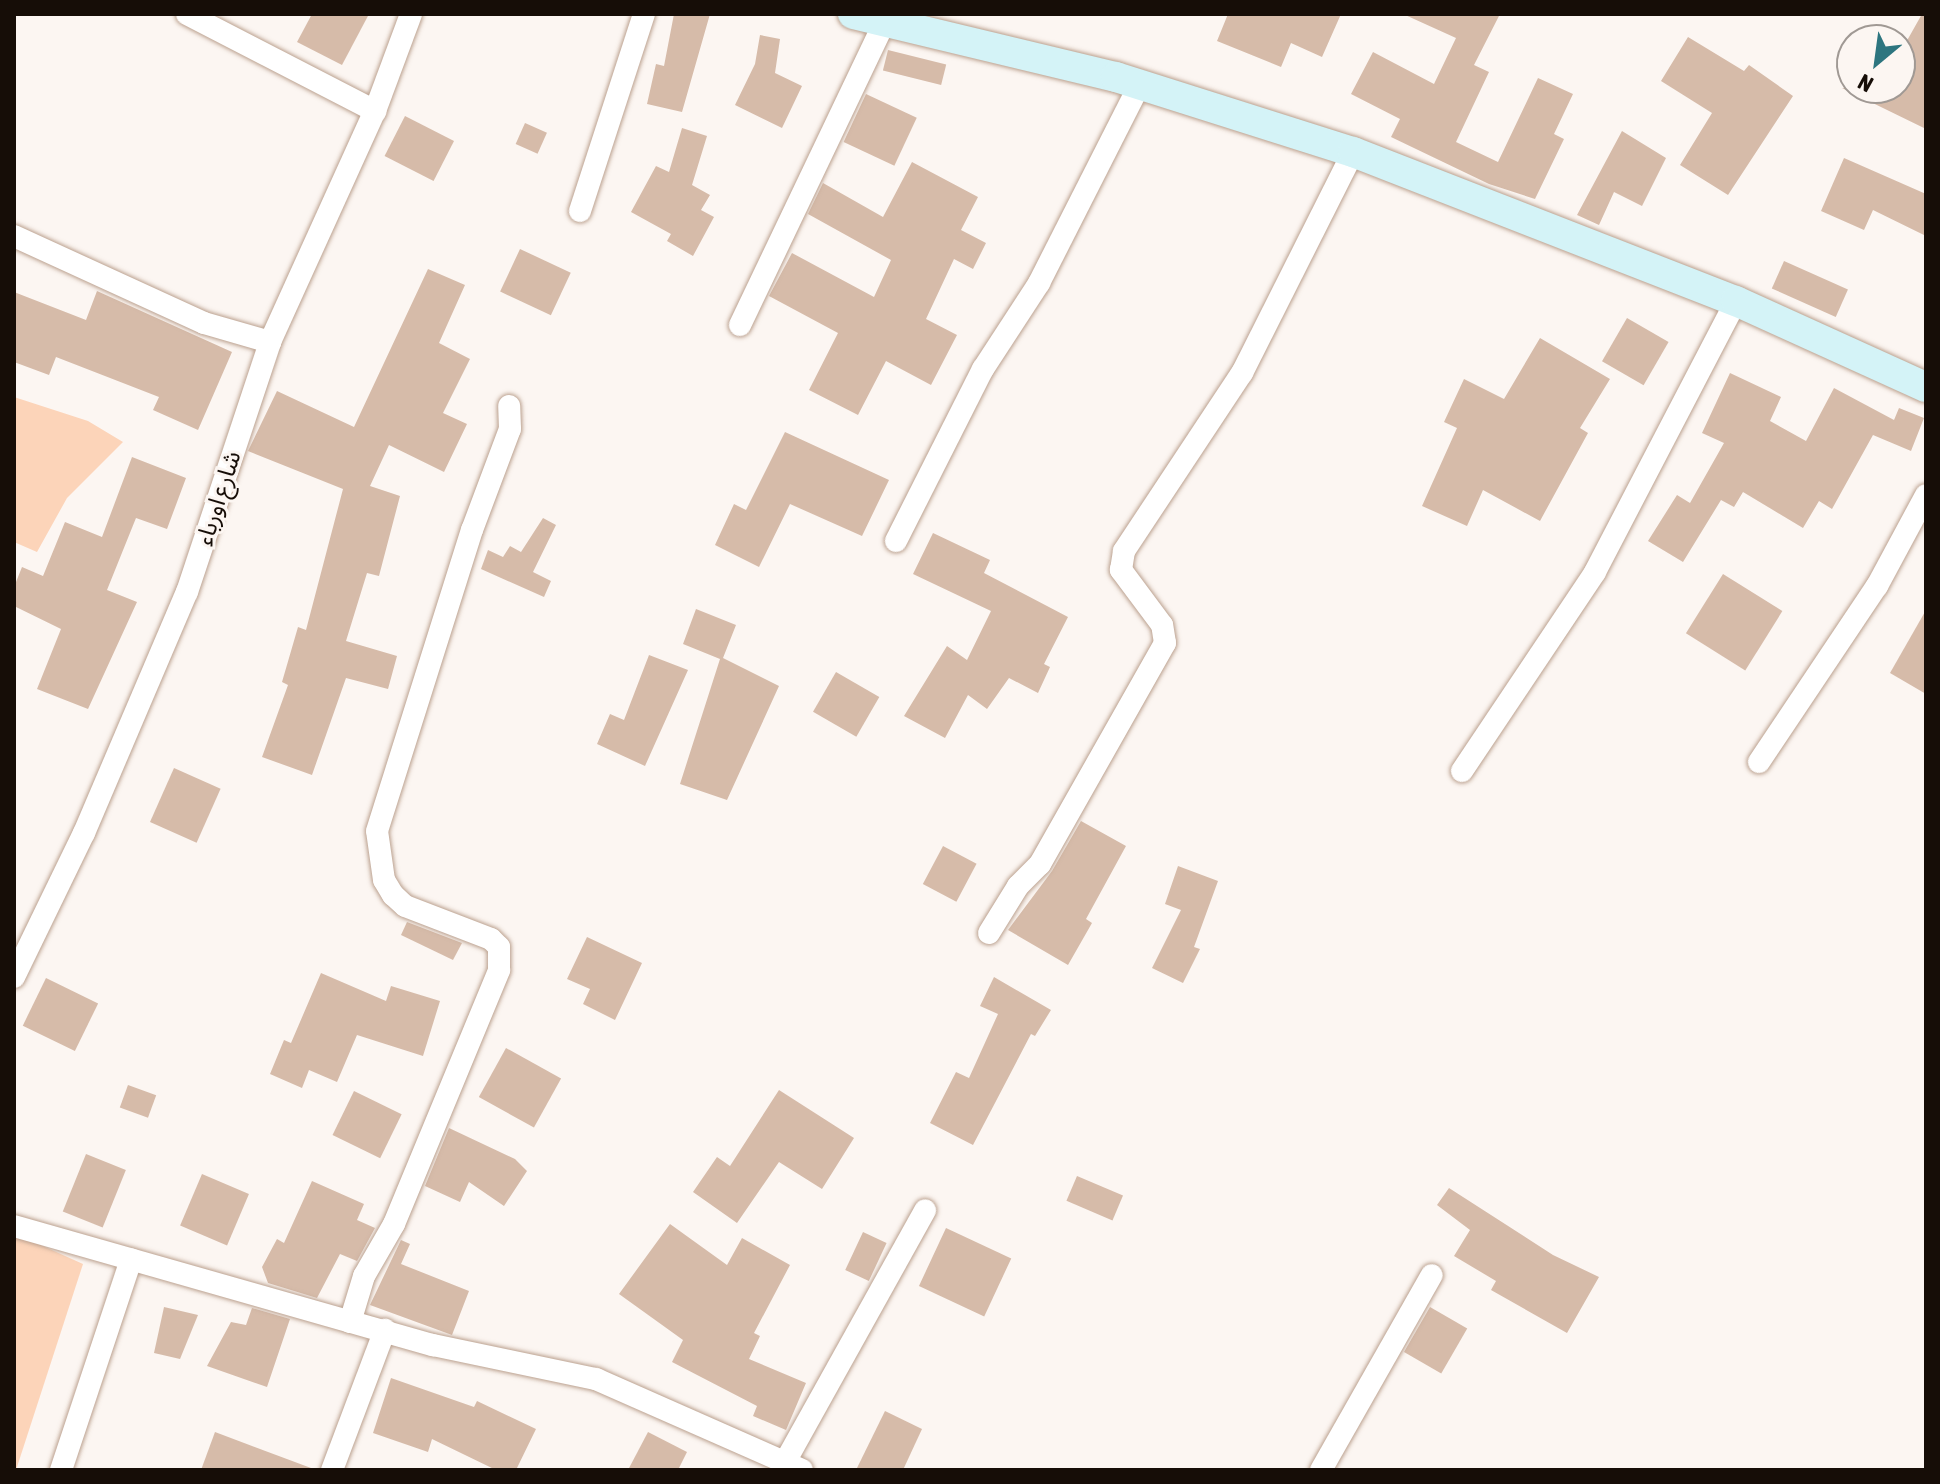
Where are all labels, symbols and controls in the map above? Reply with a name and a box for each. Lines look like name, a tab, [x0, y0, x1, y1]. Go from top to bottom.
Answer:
north arrow	[1836, 24, 1916, 104]
text: N	[1853, 69, 1877, 98]
street label: شارع اورباء	[189, 447, 247, 549]

